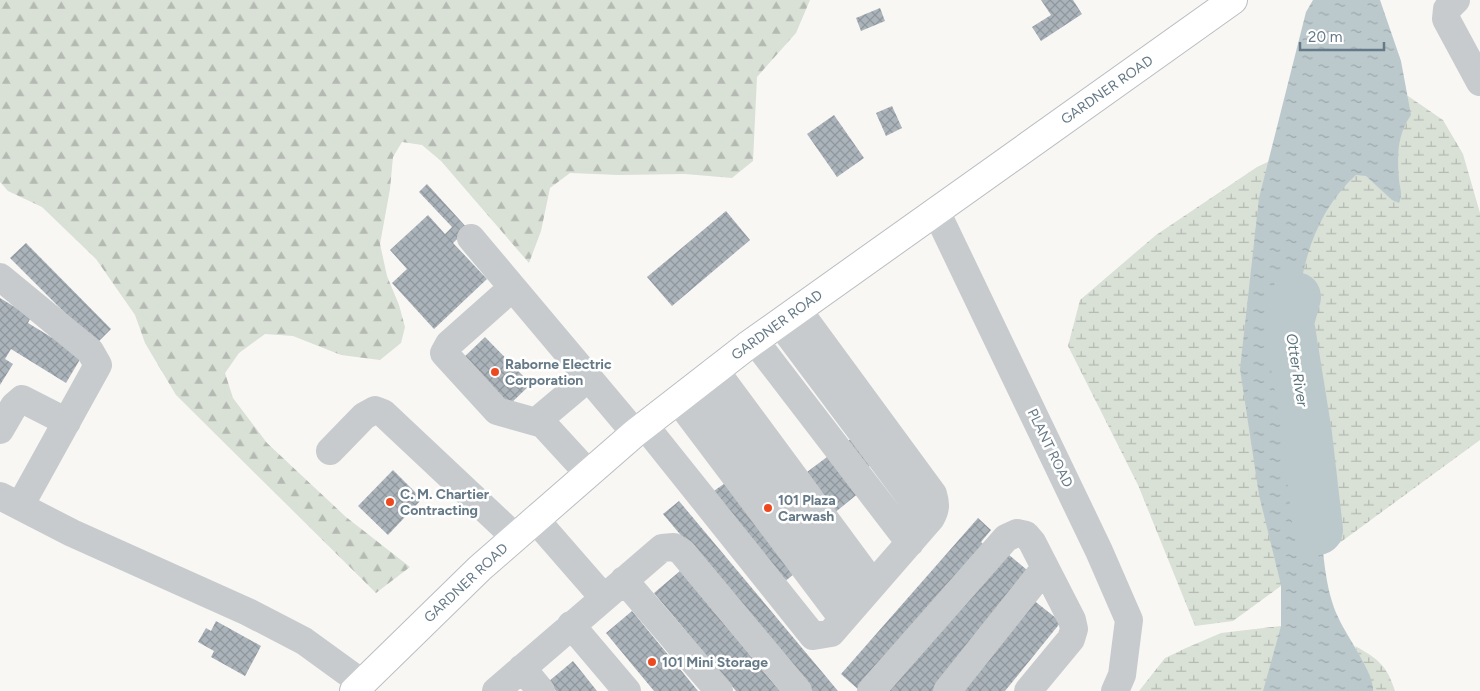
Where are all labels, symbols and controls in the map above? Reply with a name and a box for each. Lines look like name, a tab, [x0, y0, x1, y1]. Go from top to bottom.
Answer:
scale bar	[1300, 20, 1384, 52]
text: 20 m	[1308, 28, 1342, 46]
street label: GARDNER ROAD	[1058, 52, 1156, 128]
street label: GARDNER ROAD	[728, 286, 826, 364]
water label: Otter River	[1282, 332, 1312, 409]
place label: Raborne Electric Corporation	[505, 356, 612, 389]
marker: Raborne Electric Corporation	[489, 366, 501, 378]
street label: PLANT ROAD	[1024, 406, 1076, 490]
place label: C. M. Chartier Contracting	[400, 486, 490, 519]
place label: 101 Plaza Carwash	[778, 492, 836, 525]
marker: C. M. Chartier Contracting	[384, 496, 396, 508]
marker: 101 Plaza Carwash	[762, 502, 774, 514]
street label: GARDNER ROAD	[421, 540, 511, 626]
place label: 101 Mini Storage	[662, 654, 768, 671]
marker: 101 Mini Storage	[646, 656, 658, 668]

